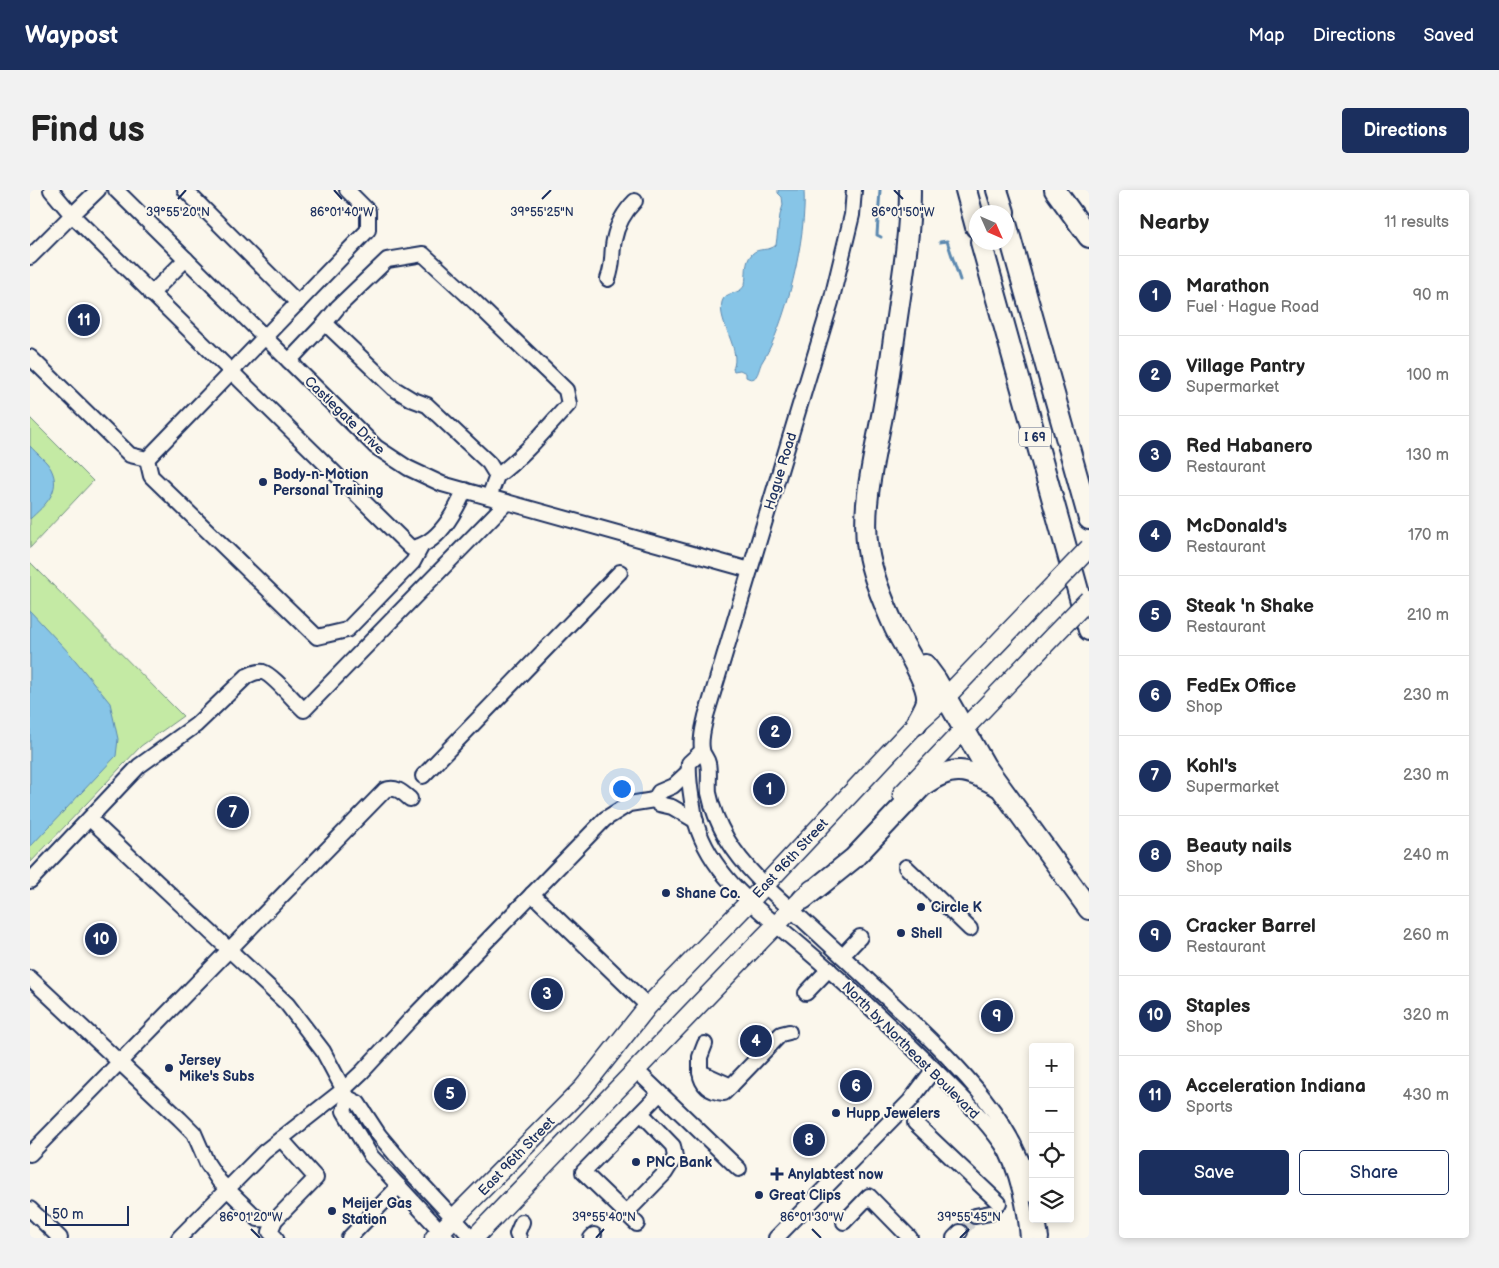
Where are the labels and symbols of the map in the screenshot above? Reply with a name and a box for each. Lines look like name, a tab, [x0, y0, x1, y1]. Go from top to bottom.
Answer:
text: 39°55'20"N	[146, 205, 210, 220]
text: 86°01'40"W	[310, 205, 374, 220]
text: 39°55'25"N	[510, 205, 574, 220]
text: 86°01'50"W	[871, 205, 935, 220]
north arrow	[969, 205, 1014, 250]
pin: 11	[68, 301, 100, 339]
street label: Castlegate Drive	[301, 373, 388, 458]
road number: I 69	[1019, 428, 1051, 446]
street label: Hague Road	[761, 430, 800, 512]
place label: Body-n-Motion Personal Training	[273, 466, 384, 499]
marker: Body-n-Motion Personal Training	[257, 476, 269, 488]
pin: 2	[759, 713, 791, 751]
pin: 1	[753, 770, 785, 808]
your location	[609, 776, 635, 802]
pin: 7	[217, 793, 249, 831]
street label: East 96th Street	[749, 814, 832, 902]
place label: Shane Co.	[676, 885, 740, 902]
marker: Shane Co.	[660, 887, 672, 899]
place label: Circle K	[931, 899, 983, 916]
marker: Circle K	[915, 901, 927, 913]
pin: 10	[85, 920, 117, 958]
place label: Shell	[911, 925, 942, 942]
marker: Shell	[895, 927, 907, 939]
pin: 3	[531, 975, 563, 1013]
street label: North by Northeast Boulevard	[838, 978, 983, 1123]
pin: 9	[981, 997, 1013, 1035]
pin: 4	[740, 1022, 772, 1060]
place label: Jersey Mike's Subs	[179, 1052, 254, 1085]
marker: Jersey Mike's Subs	[163, 1062, 175, 1074]
pin: 6	[840, 1067, 872, 1105]
pin: 5	[434, 1075, 466, 1113]
place label: Hupp Jewelers	[846, 1105, 940, 1122]
marker: Hupp Jewelers	[830, 1107, 842, 1119]
street label: East 96th Street	[475, 1113, 559, 1199]
pin: 8	[793, 1121, 825, 1159]
place label: PNC Bank	[646, 1154, 713, 1171]
marker: PNC Bank	[630, 1156, 642, 1168]
place label: Anylabtest now	[787, 1166, 884, 1183]
marker: Anylabtest now	[770, 1167, 784, 1181]
place label: Great Clips	[769, 1187, 841, 1204]
marker: Great Clips	[753, 1189, 765, 1201]
place label: Meijer Gas Station	[342, 1195, 412, 1228]
scale bar	[45, 1203, 129, 1226]
marker: Meijer Gas Station	[326, 1205, 338, 1217]
text: 86°01'20"W	[219, 1210, 283, 1225]
text: 39°55'40"N	[572, 1210, 636, 1225]
text: 86°01'30"W	[780, 1210, 844, 1225]
text: 39°55'45"N	[937, 1210, 1001, 1225]

